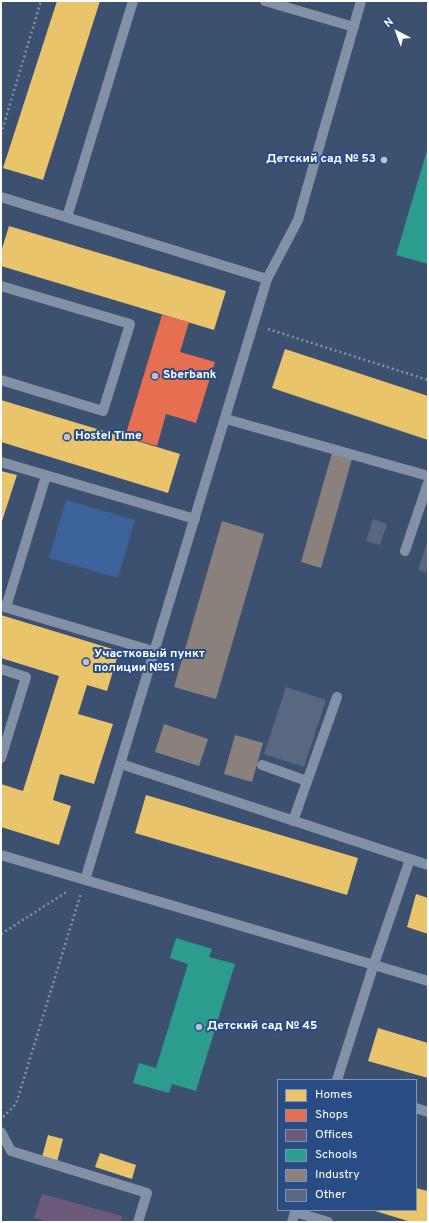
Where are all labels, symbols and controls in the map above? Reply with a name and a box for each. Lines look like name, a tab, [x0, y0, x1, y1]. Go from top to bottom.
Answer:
north arrow	[377, 12, 417, 52]
text: N	[382, 15, 397, 31]
place label: Детский сад № 53	[266, 153, 376, 167]
marker: Детский сад № 53	[379, 155, 389, 165]
place label: Sberbank	[163, 369, 217, 383]
marker: Sberbank	[150, 371, 160, 381]
place label: Hostel Time	[75, 430, 142, 444]
marker: Hostel Time	[62, 432, 72, 442]
place label: Участковый пункт полиции №51	[94, 648, 205, 676]
marker: Участковый пункт полиции №51	[81, 657, 91, 667]
place label: Детский сад № 45	[207, 1020, 317, 1034]
marker: Детский сад № 45	[194, 1022, 204, 1032]
legend	[277, 1079, 417, 1211]
text: Homes	[315, 1087, 352, 1103]
text: Shops	[315, 1107, 348, 1123]
text: Offices	[315, 1127, 353, 1143]
text: Schools	[315, 1147, 357, 1163]
text: Industry	[315, 1167, 360, 1183]
text: Other	[315, 1187, 346, 1203]

